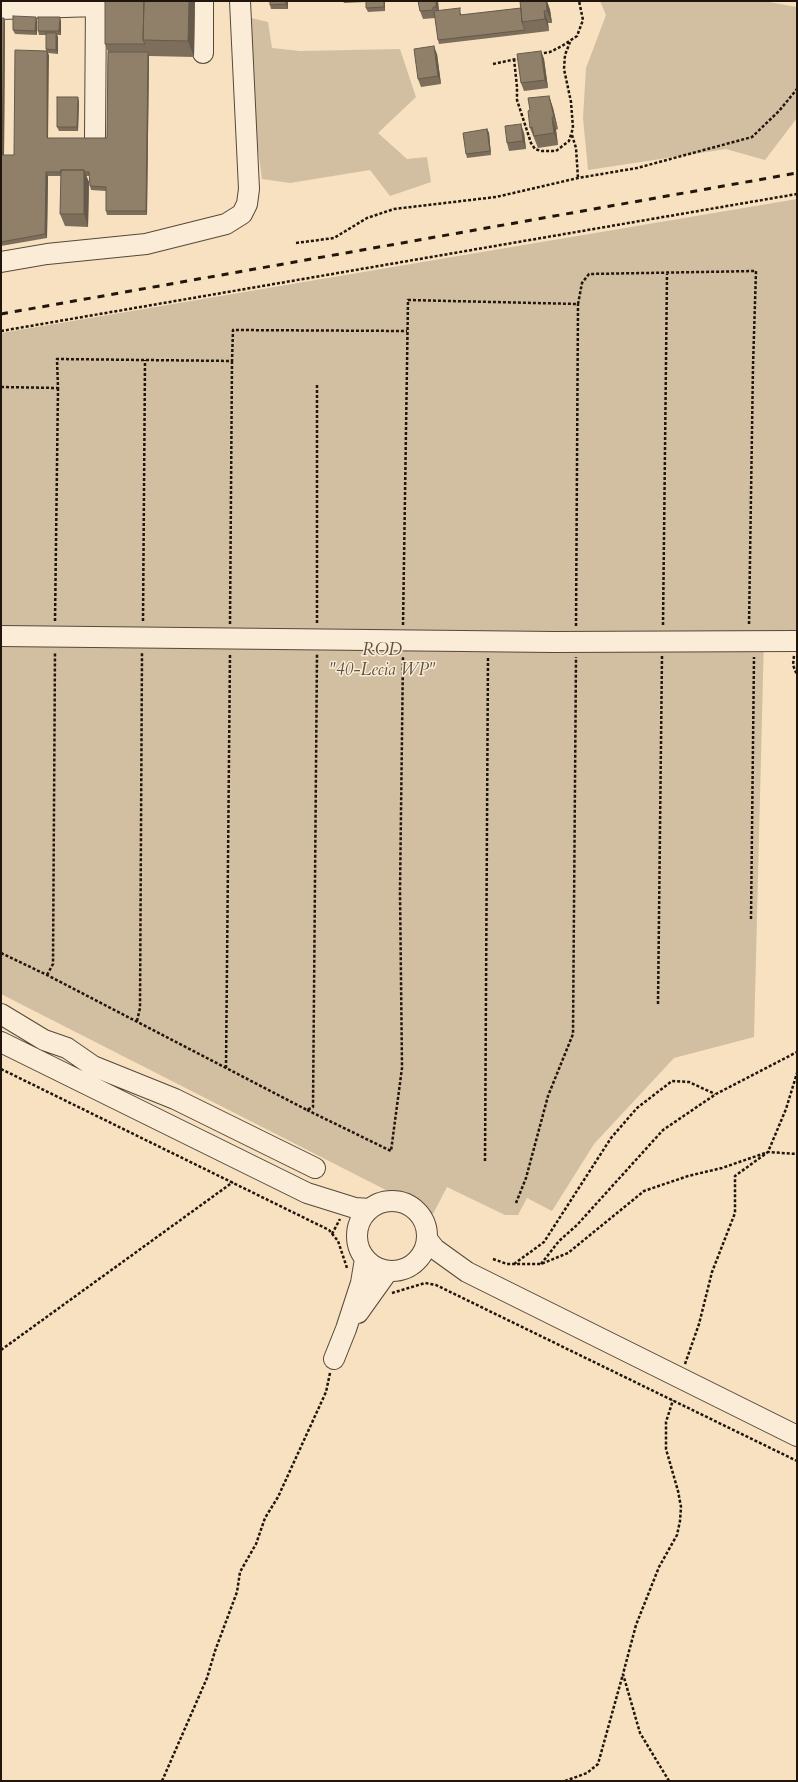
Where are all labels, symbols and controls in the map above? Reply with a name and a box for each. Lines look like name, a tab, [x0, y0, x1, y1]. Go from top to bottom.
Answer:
park label: ROD "40-Lecia WP"	[329, 641, 435, 681]

